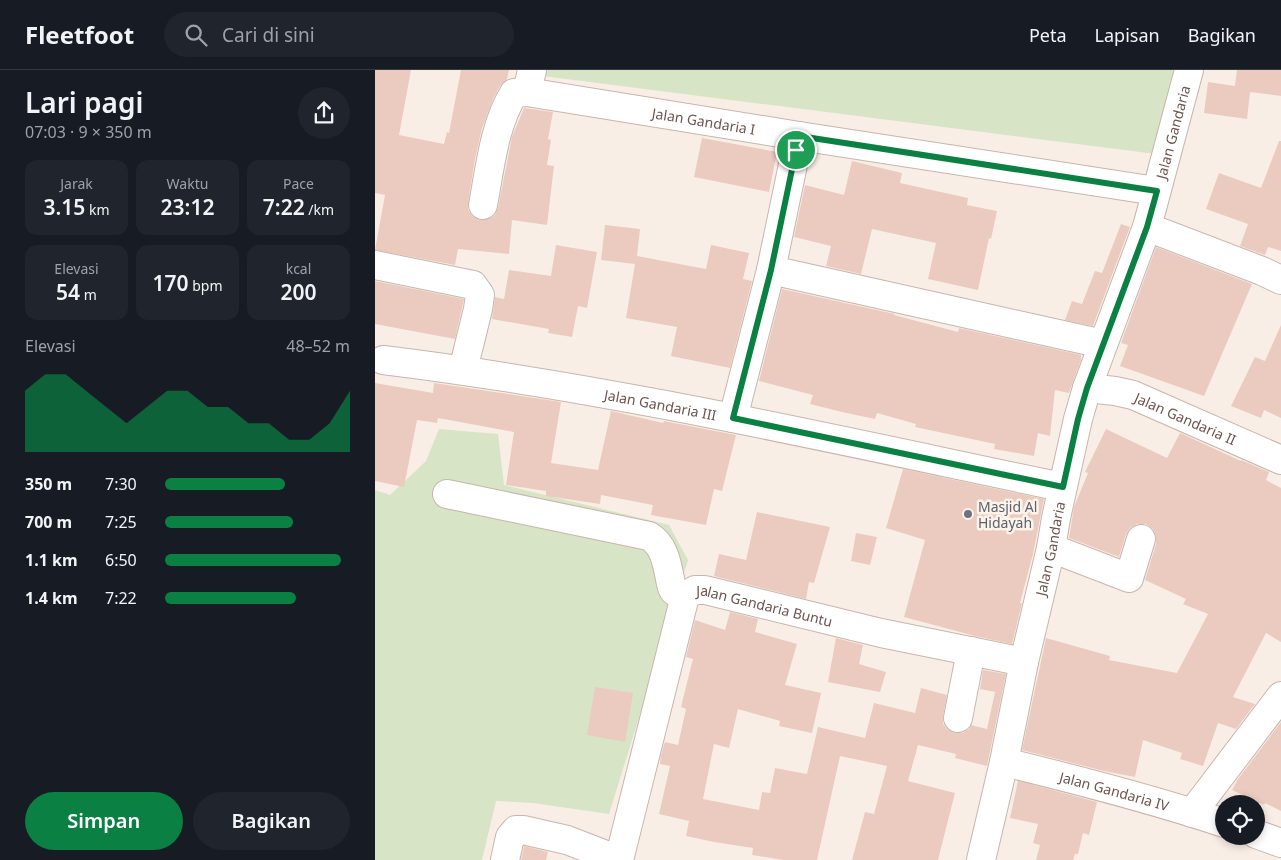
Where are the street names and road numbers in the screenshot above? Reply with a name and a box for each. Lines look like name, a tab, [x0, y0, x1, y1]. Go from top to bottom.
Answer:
street label: Jalan Gandaria	[1150, 83, 1194, 183]
street label: Jalan Gandaria I	[649, 103, 757, 138]
street label: Jalan Gandaria III	[601, 384, 718, 424]
street label: Jalan Gandaria II	[1130, 387, 1240, 449]
street label: Jalan Gandaria	[1030, 500, 1069, 600]
street label: Jalan Gandaria Buntu	[694, 581, 835, 630]
street label: Jalan Gandaria IV	[1056, 766, 1172, 815]

